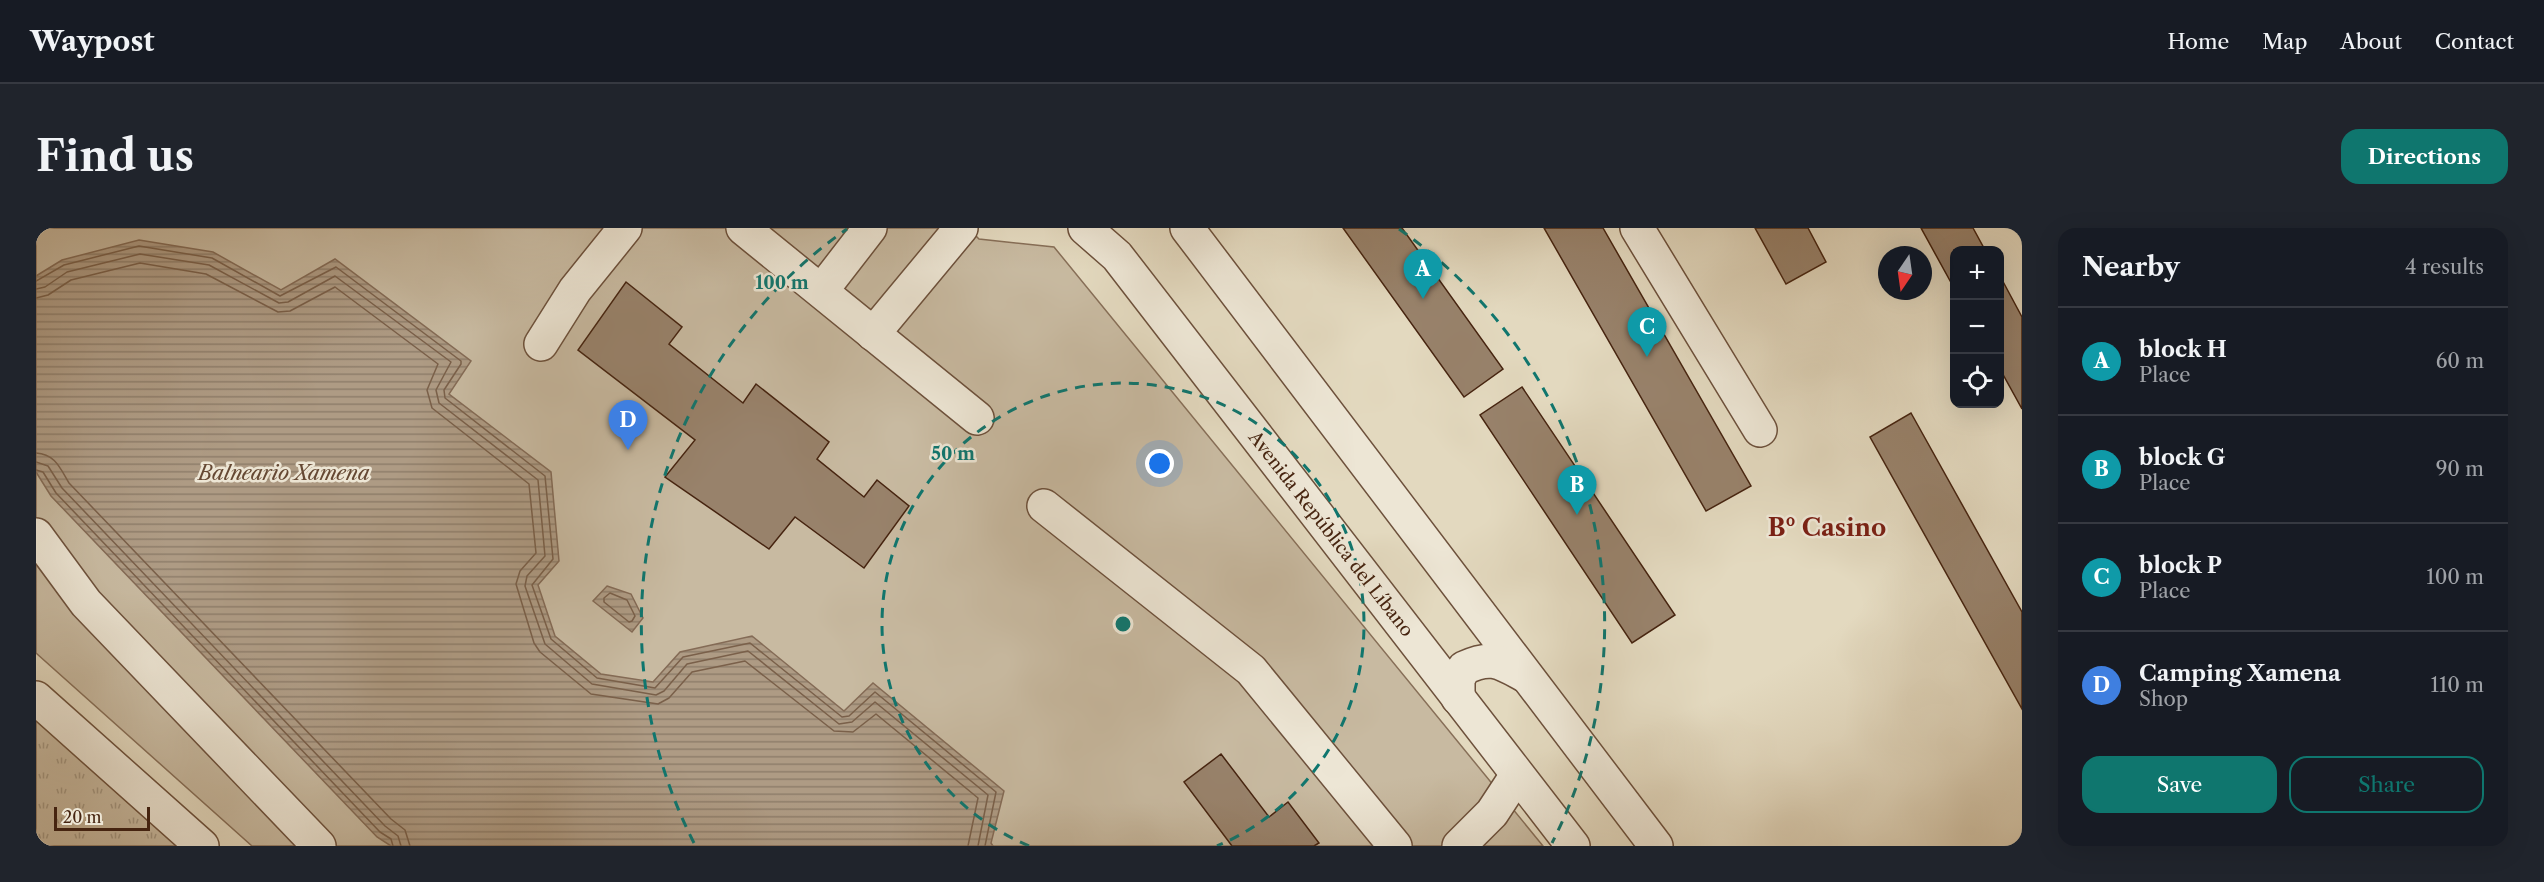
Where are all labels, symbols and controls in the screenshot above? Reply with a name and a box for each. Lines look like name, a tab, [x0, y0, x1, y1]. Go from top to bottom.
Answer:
text: Waypost	[30, 24, 154, 58]
text: Home	[2168, 29, 2229, 54]
text: Map	[2262, 29, 2307, 54]
text: About	[2340, 29, 2402, 54]
text: Contact	[2435, 29, 2514, 54]
button: Directions	[2341, 129, 2508, 184]
text: Find us	[36, 130, 194, 182]
north arrow	[1878, 246, 1932, 300]
map controls	[1950, 246, 2004, 408]
button: +	[1950, 246, 2004, 300]
pin: A	[1404, 250, 1442, 299]
text: Nearby	[2082, 251, 2180, 283]
text: 4 results	[2405, 255, 2484, 279]
text: 100 m	[755, 272, 809, 294]
button: −	[1950, 300, 2004, 354]
pin: C	[1628, 308, 1666, 357]
text: block H	[2139, 336, 2227, 363]
text: A	[2094, 349, 2109, 373]
text: 60 m	[2436, 349, 2484, 373]
button: locate	[1950, 354, 2004, 408]
text: Place	[2139, 363, 2190, 387]
pin: D	[608, 400, 648, 450]
street label: Avenida República del Líbano	[1243, 426, 1418, 641]
text: 50 m	[931, 443, 975, 465]
text: block G	[2139, 444, 2225, 471]
your location	[1145, 449, 1174, 478]
text: B	[2094, 457, 2109, 481]
text: 90 m	[2436, 457, 2484, 481]
water label: Balneario Xamena	[196, 461, 370, 485]
pin: B	[1558, 466, 1596, 515]
text: Place	[2139, 471, 2190, 495]
district label: Bº Casino	[1768, 513, 1886, 542]
text: block P	[2139, 552, 2222, 579]
text: C	[2093, 565, 2110, 589]
text: 100 m	[2426, 565, 2484, 589]
text: Place	[2139, 579, 2190, 603]
centre of rings	[1113, 614, 1133, 634]
text: Camping Xamena	[2139, 660, 2341, 687]
text: D	[2093, 673, 2110, 697]
text: 110 m	[2431, 673, 2484, 697]
text: Shop	[2139, 687, 2188, 711]
button: Save	[2082, 756, 2277, 813]
button: Share	[2289, 756, 2484, 813]
scale bar	[54, 804, 150, 832]
text: 20 m	[63, 807, 102, 827]

